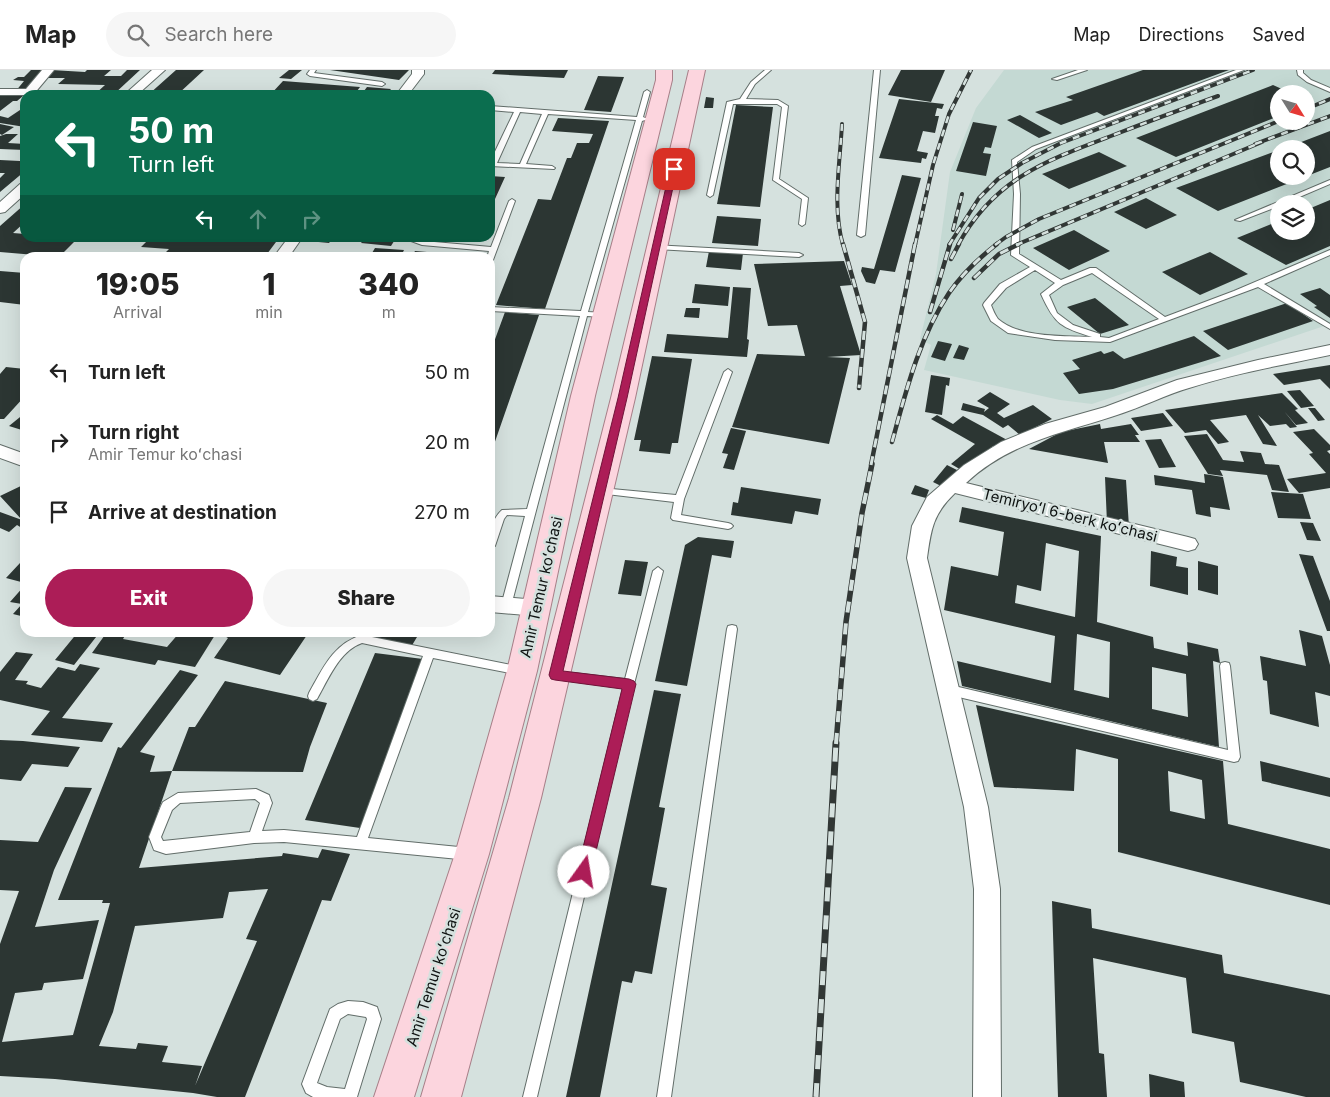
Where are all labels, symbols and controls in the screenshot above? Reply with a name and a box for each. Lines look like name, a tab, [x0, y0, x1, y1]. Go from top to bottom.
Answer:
search box	[106, 12, 456, 57]
text: Map	[25, 20, 76, 49]
icon: search	[124, 21, 152, 49]
text: Search here	[164, 23, 273, 46]
text: Map	[1073, 24, 1111, 45]
text: Directions	[1139, 24, 1224, 45]
text: Saved	[1252, 24, 1305, 45]
north arrow	[1270, 85, 1315, 130]
map controls	[1270, 85, 1315, 240]
text: 50 m	[128, 109, 214, 151]
icon: left	[45, 110, 110, 175]
button: search	[1270, 140, 1315, 185]
pin	[653, 148, 695, 190]
text: Turn left	[128, 151, 214, 177]
icon: arrive	[660, 155, 688, 183]
button: layers	[1270, 195, 1315, 240]
icon: left	[191, 205, 219, 233]
icon: ahead	[244, 205, 272, 233]
icon: right	[297, 205, 325, 233]
text: 19:05	[96, 266, 180, 302]
text: 1	[262, 266, 276, 302]
text: 340	[358, 266, 419, 302]
text: Arrival	[113, 302, 162, 322]
text: min	[255, 302, 283, 322]
text: m	[382, 302, 396, 322]
icon: left	[45, 358, 73, 386]
text: Turn left	[88, 361, 166, 384]
text: 50 m	[424, 361, 470, 384]
text: Turn right	[88, 421, 179, 444]
icon: right	[45, 428, 73, 456]
text: 20 m	[424, 431, 470, 454]
text: Amir Temur koʻchasi	[88, 444, 242, 464]
street label: Temiryoʻl 6-berk koʻchasi	[981, 484, 1159, 546]
icon: arrive	[45, 498, 73, 526]
text: Arrive at destination	[88, 501, 277, 524]
text: 270 m	[414, 501, 470, 524]
street label: Amir Temur koʻchasi	[515, 514, 567, 660]
button: Exit	[45, 569, 253, 627]
button: Share	[263, 569, 470, 627]
position arrow	[557, 845, 609, 897]
street label: Amir Temur koʻchasi	[402, 905, 464, 1049]

